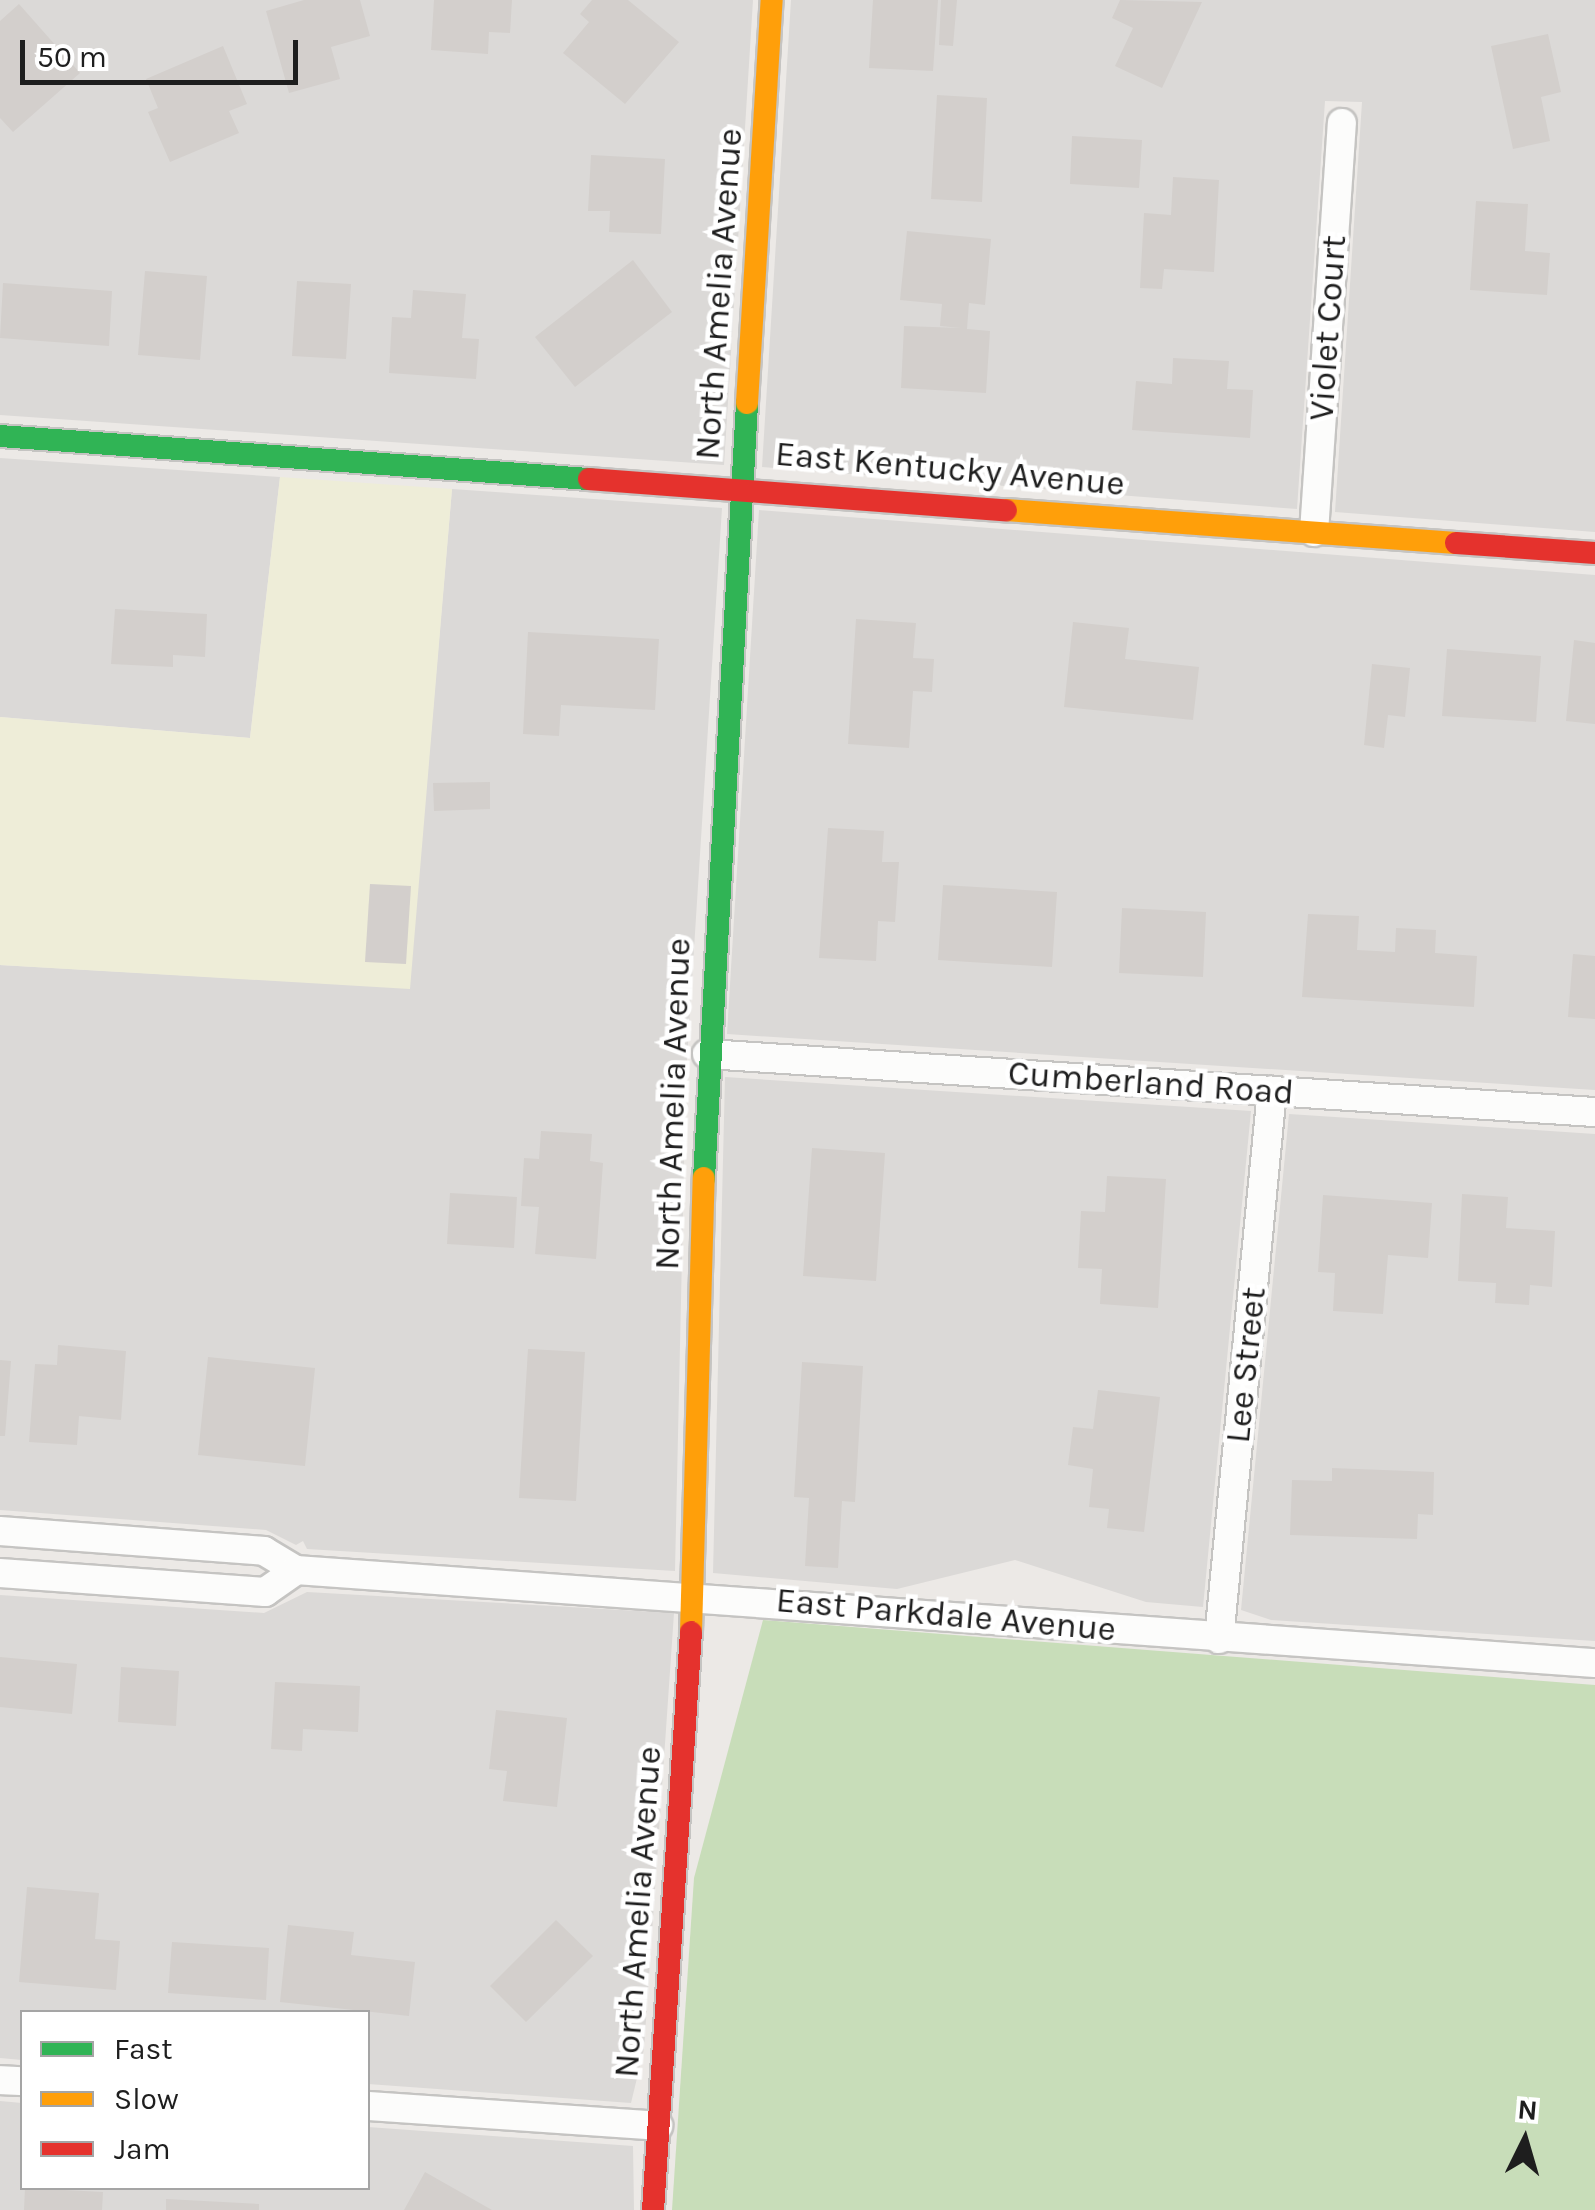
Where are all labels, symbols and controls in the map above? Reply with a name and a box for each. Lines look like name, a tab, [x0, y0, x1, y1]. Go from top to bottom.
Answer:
scale bar	[25, 20, 302, 82]
text: 50 m	[37, 39, 107, 75]
street label: North Amelia Avenue	[686, 127, 752, 461]
street label: Violet Court	[1301, 234, 1355, 422]
street label: East Kentucky Avenue	[774, 433, 1126, 505]
street label: North Amelia Avenue	[646, 937, 700, 1271]
street label: Cumberland Road	[1007, 1052, 1295, 1114]
street label: Lee Street	[1217, 1285, 1275, 1445]
street label: East Parkdale Avenue	[774, 1579, 1118, 1651]
street label: North Amelia Avenue	[605, 1745, 671, 2079]
legend	[20, 2010, 370, 2190]
text: Fast	[114, 2031, 173, 2067]
text: Slow	[114, 2081, 179, 2117]
north arrow	[1475, 2090, 1575, 2190]
text: N	[1516, 2092, 1539, 2127]
text: Jam	[114, 2131, 171, 2167]

